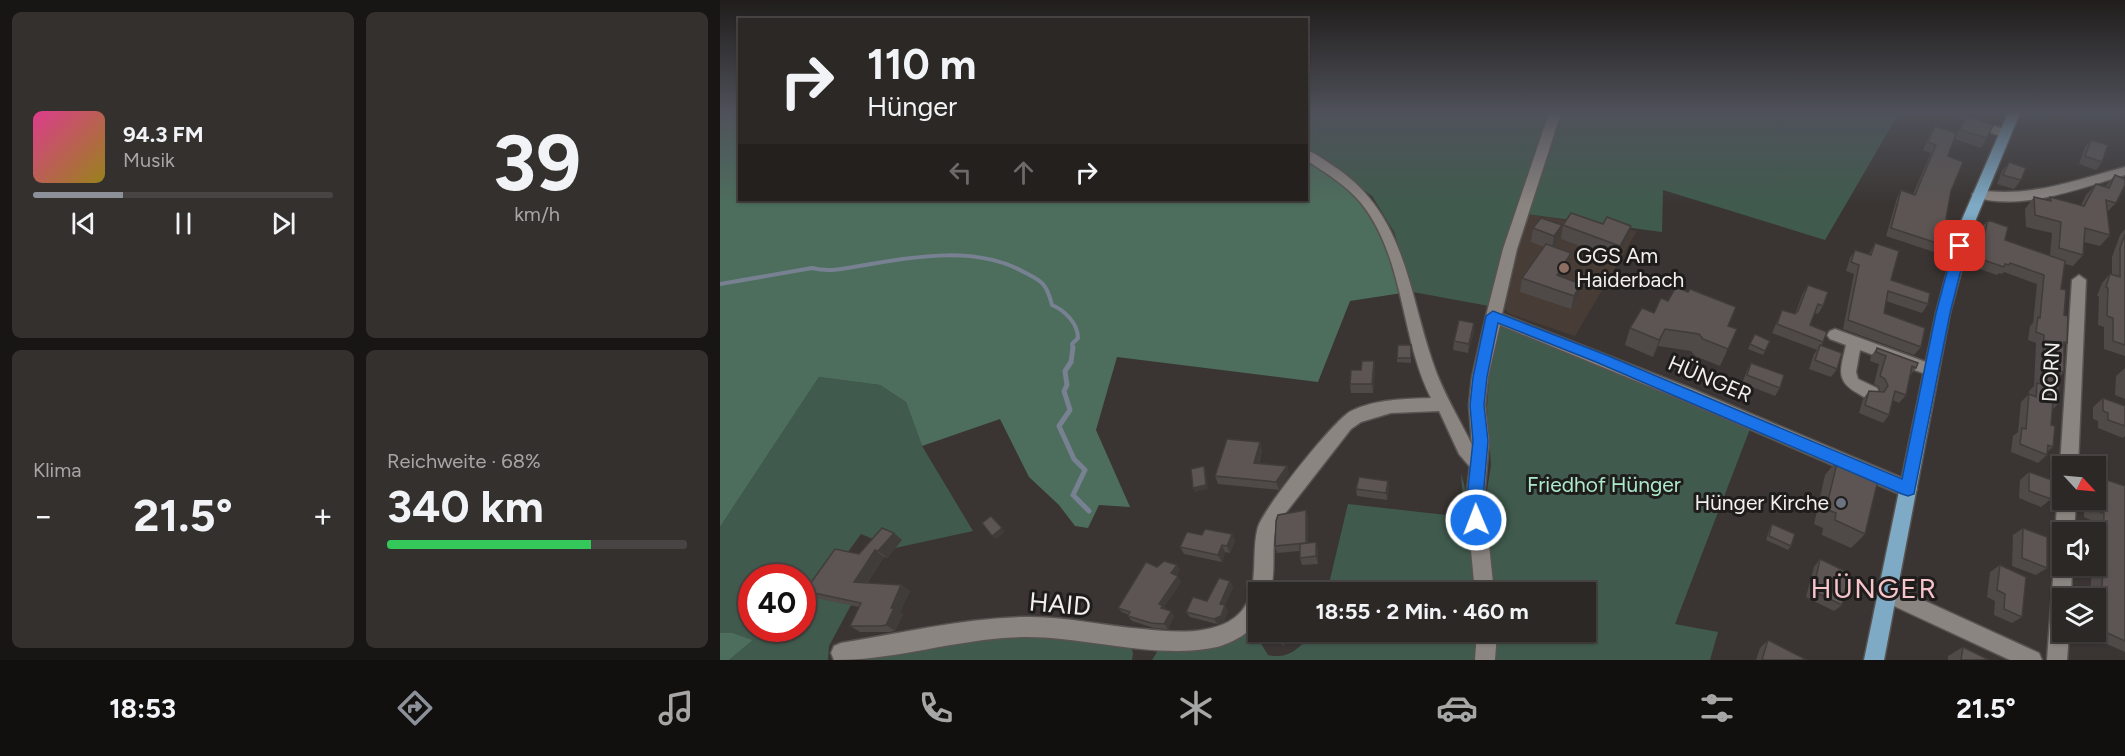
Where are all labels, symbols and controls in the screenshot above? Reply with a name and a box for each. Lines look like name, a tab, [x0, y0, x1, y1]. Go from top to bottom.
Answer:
text: 110 m	[867, 39, 976, 90]
icon: right	[768, 42, 846, 120]
text: Hünger	[867, 90, 957, 123]
text: 39	[493, 116, 581, 210]
text: 94.3 FM	[123, 121, 204, 148]
text: Musik	[123, 148, 175, 172]
icon: left	[944, 156, 977, 189]
icon: ahead	[1007, 156, 1040, 189]
icon: right	[1070, 156, 1103, 189]
text: km/h	[514, 202, 560, 226]
icon: previous	[67, 207, 100, 240]
icon: pause	[167, 207, 200, 240]
icon: next	[267, 207, 300, 240]
pin	[1934, 220, 1985, 271]
icon: arrive	[1943, 229, 1976, 262]
place label: GGS Am Haiderbach	[1576, 243, 1684, 292]
marker: GGS Am Haiderbach	[1557, 261, 1571, 275]
street label: DORN	[2036, 341, 2065, 403]
street label: HÜNGER	[1665, 350, 1756, 407]
text: Reichweite · 68%	[387, 449, 541, 473]
north arrow	[2052, 456, 2106, 510]
map controls	[2052, 456, 2106, 642]
text: Klima	[33, 458, 81, 482]
park label: Friedhof Hünger	[1527, 472, 1681, 497]
text: 340 km	[387, 479, 544, 533]
text: 21.5°	[133, 488, 233, 542]
position arrow	[1444, 488, 1508, 552]
place label: Hünger Kirche	[1694, 490, 1829, 515]
text: −	[33, 496, 54, 535]
text: +	[312, 496, 333, 535]
marker: Hünger Kirche	[1834, 496, 1848, 510]
button: sound	[2052, 522, 2106, 576]
speed limit sign: 40	[738, 564, 816, 642]
district label: HÜNGER	[1811, 571, 1937, 605]
street label: HAID	[1028, 585, 1092, 623]
button: layers	[2052, 588, 2106, 642]
text: 18:55 · 2 Min. · 460 m	[1315, 598, 1529, 625]
icon: directions	[394, 687, 436, 729]
icon: music	[655, 687, 697, 729]
icon: phone	[915, 687, 957, 729]
icon: climate	[1175, 687, 1217, 729]
icon: car	[1436, 687, 1478, 729]
icon: filters	[1696, 687, 1738, 729]
text: 18:53	[109, 692, 176, 725]
text: 21.5°	[1956, 692, 2016, 725]

